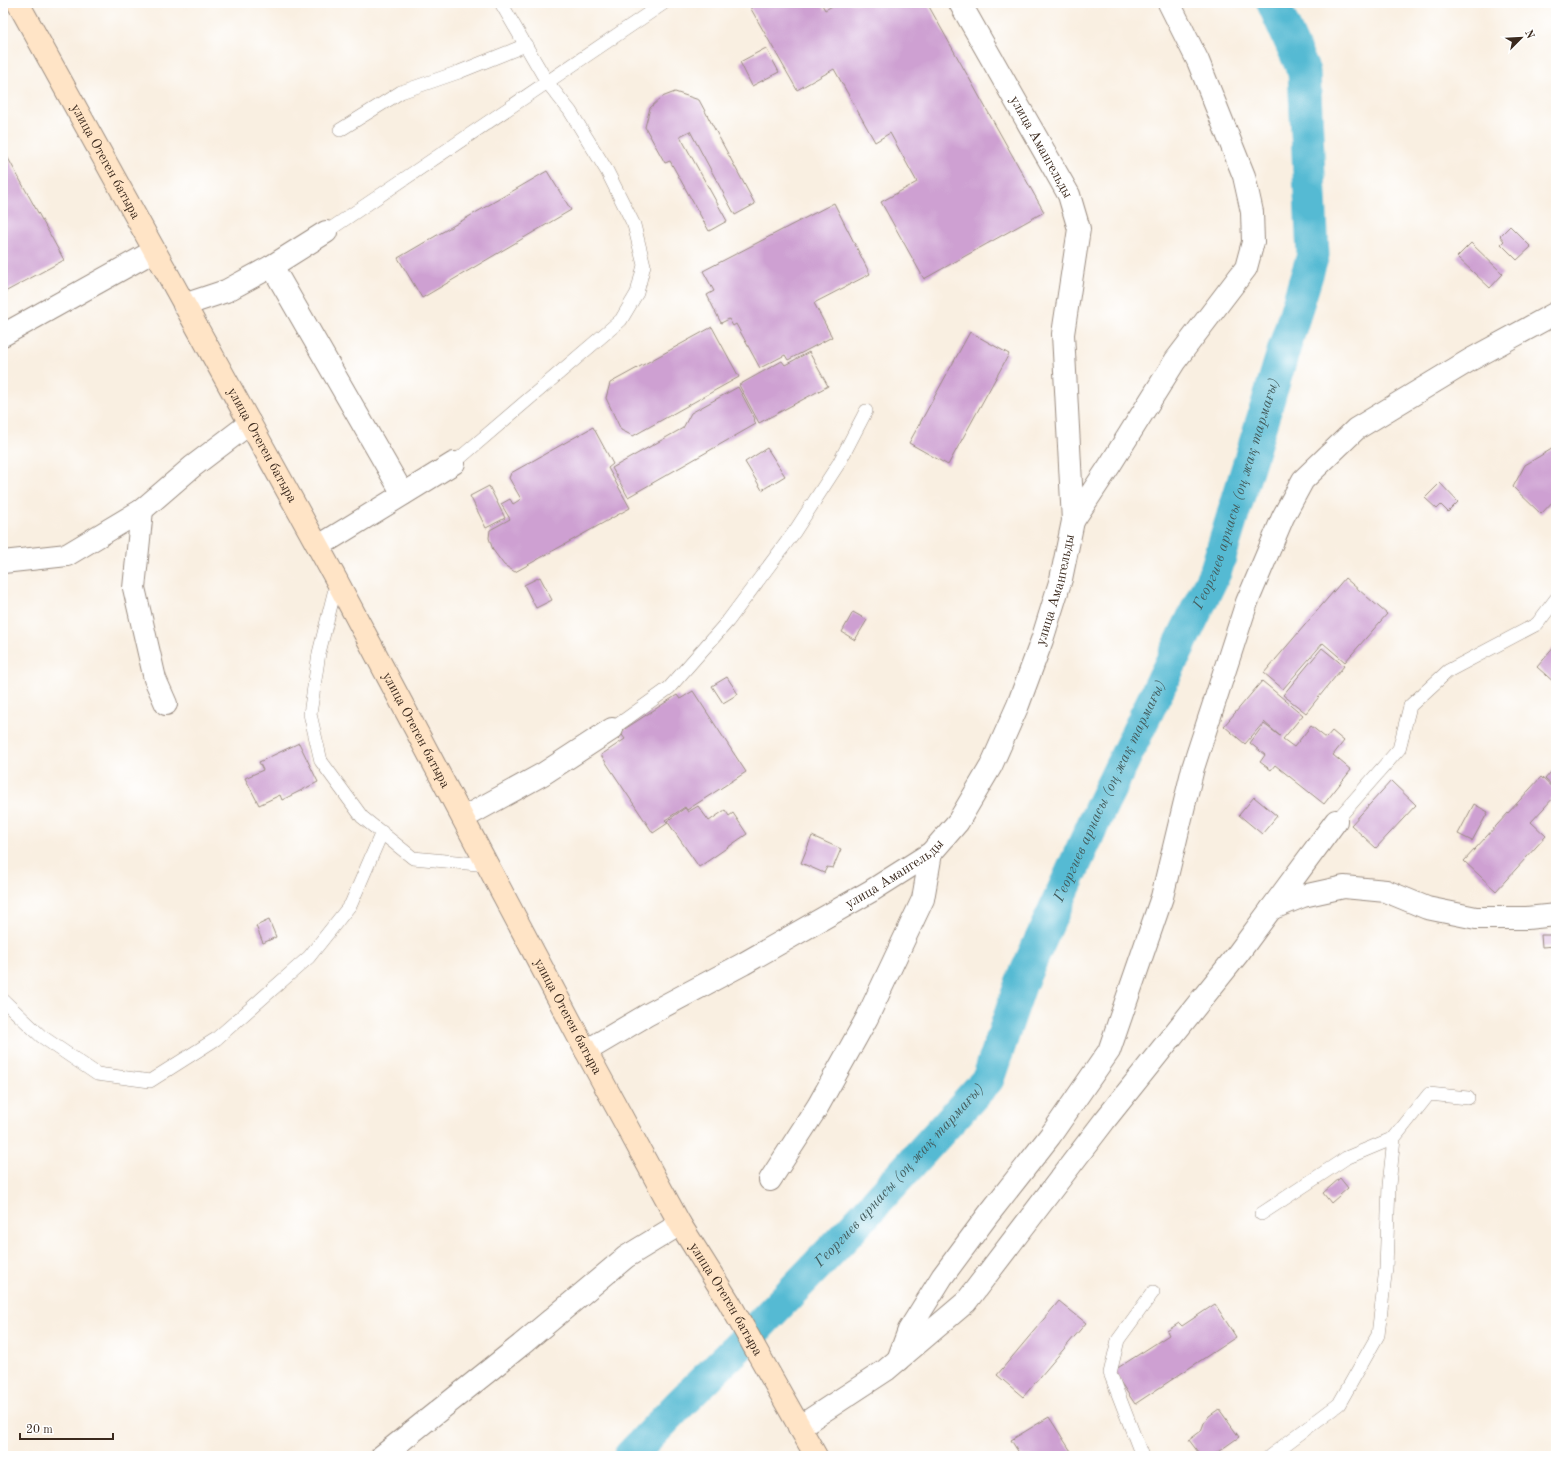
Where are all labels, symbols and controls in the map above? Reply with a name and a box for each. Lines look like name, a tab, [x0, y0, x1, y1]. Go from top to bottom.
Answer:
north arrow	[1501, 18, 1541, 58]
text: N	[1522, 28, 1536, 41]
street label: улица Амангельды	[1007, 94, 1075, 200]
street label: улица Отеген батыра	[68, 101, 143, 222]
water label: Георгиев арнасы (оң жақ тармағы)	[1190, 376, 1282, 613]
street label: улица Отеген батыра	[225, 385, 299, 505]
street label: улица Амангельды	[1034, 533, 1077, 647]
street label: улица Отеген батыра	[380, 670, 453, 791]
water label: Георгиев арнасы (оң жақ тармағы)	[1051, 678, 1169, 905]
street label: улица Амангельды	[843, 837, 946, 911]
street label: улица Отеген батыра	[531, 956, 604, 1077]
water label: Георгиев арнасы (оң жақ тармағы)	[811, 1080, 987, 1271]
street label: улица Отеген батыра	[687, 1240, 765, 1358]
scale bar	[20, 1415, 113, 1441]
text: 20 m	[26, 1424, 53, 1436]

